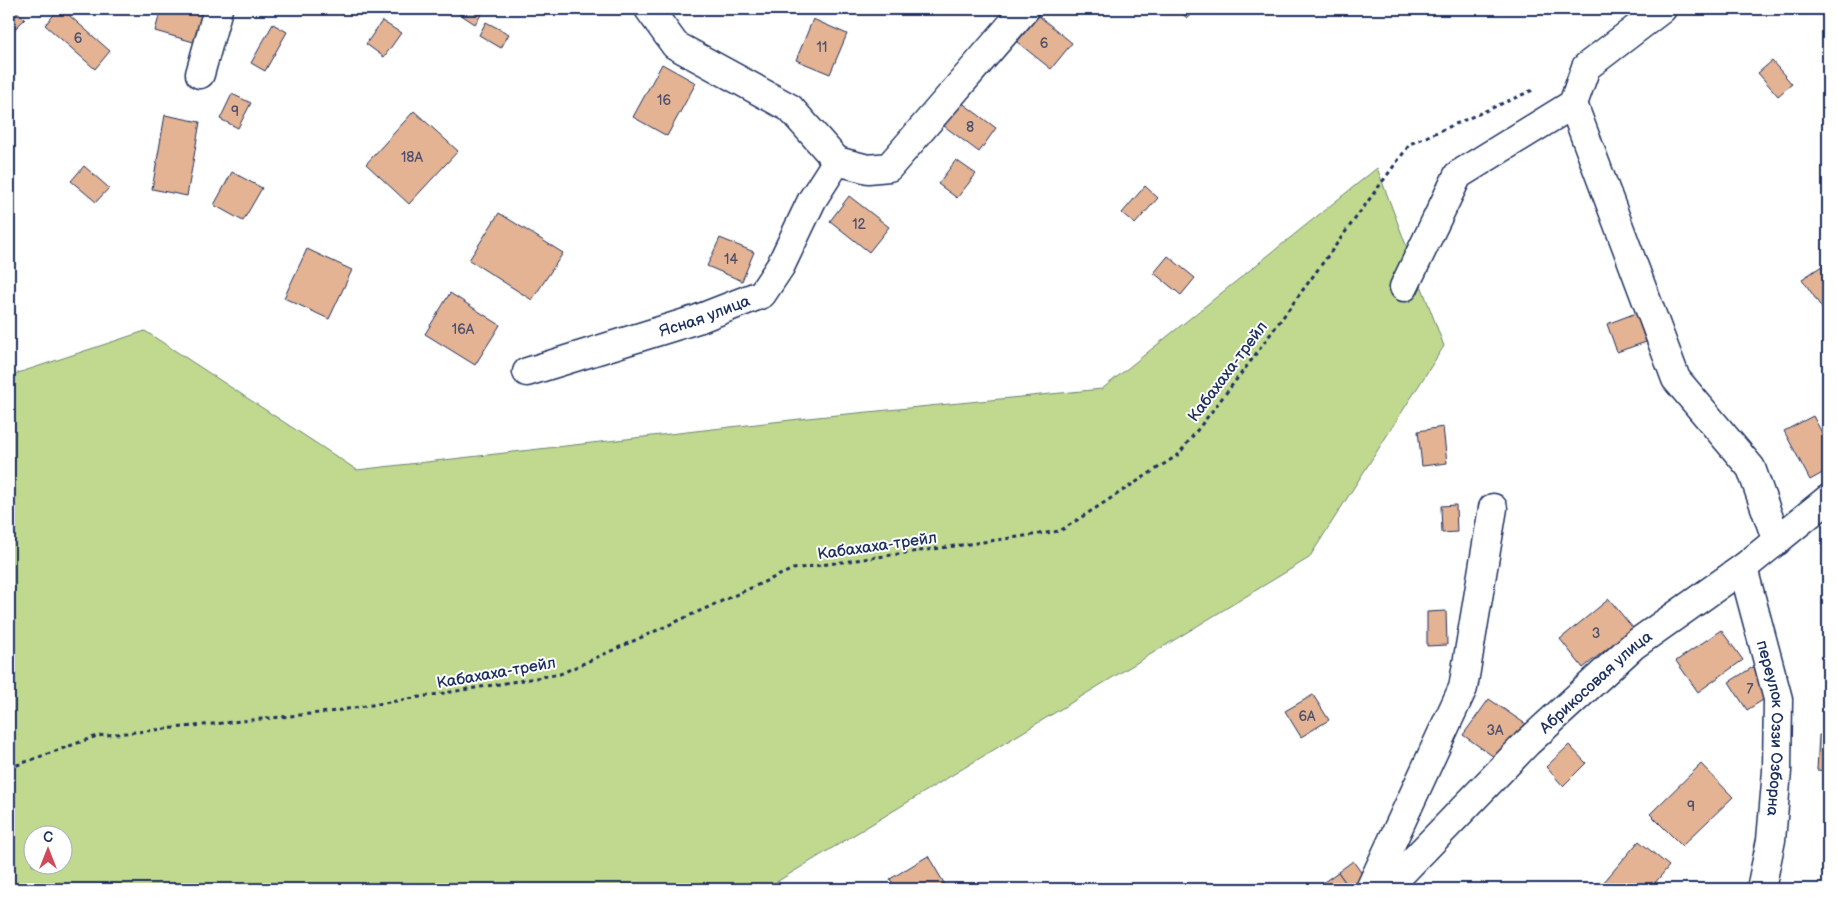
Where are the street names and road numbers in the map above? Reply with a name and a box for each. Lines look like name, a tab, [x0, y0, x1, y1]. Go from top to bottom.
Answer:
street label: Ясная улица	[657, 292, 753, 342]
street label: Кабахаха-трейл	[1184, 318, 1272, 426]
street label: Кабахаха-трейл	[816, 529, 938, 564]
street label: Абрикосовая улица	[1535, 627, 1657, 738]
street label: переулок Оззи Озборна	[1752, 638, 1786, 817]
street label: Кабахаха-трейл	[435, 654, 557, 693]

